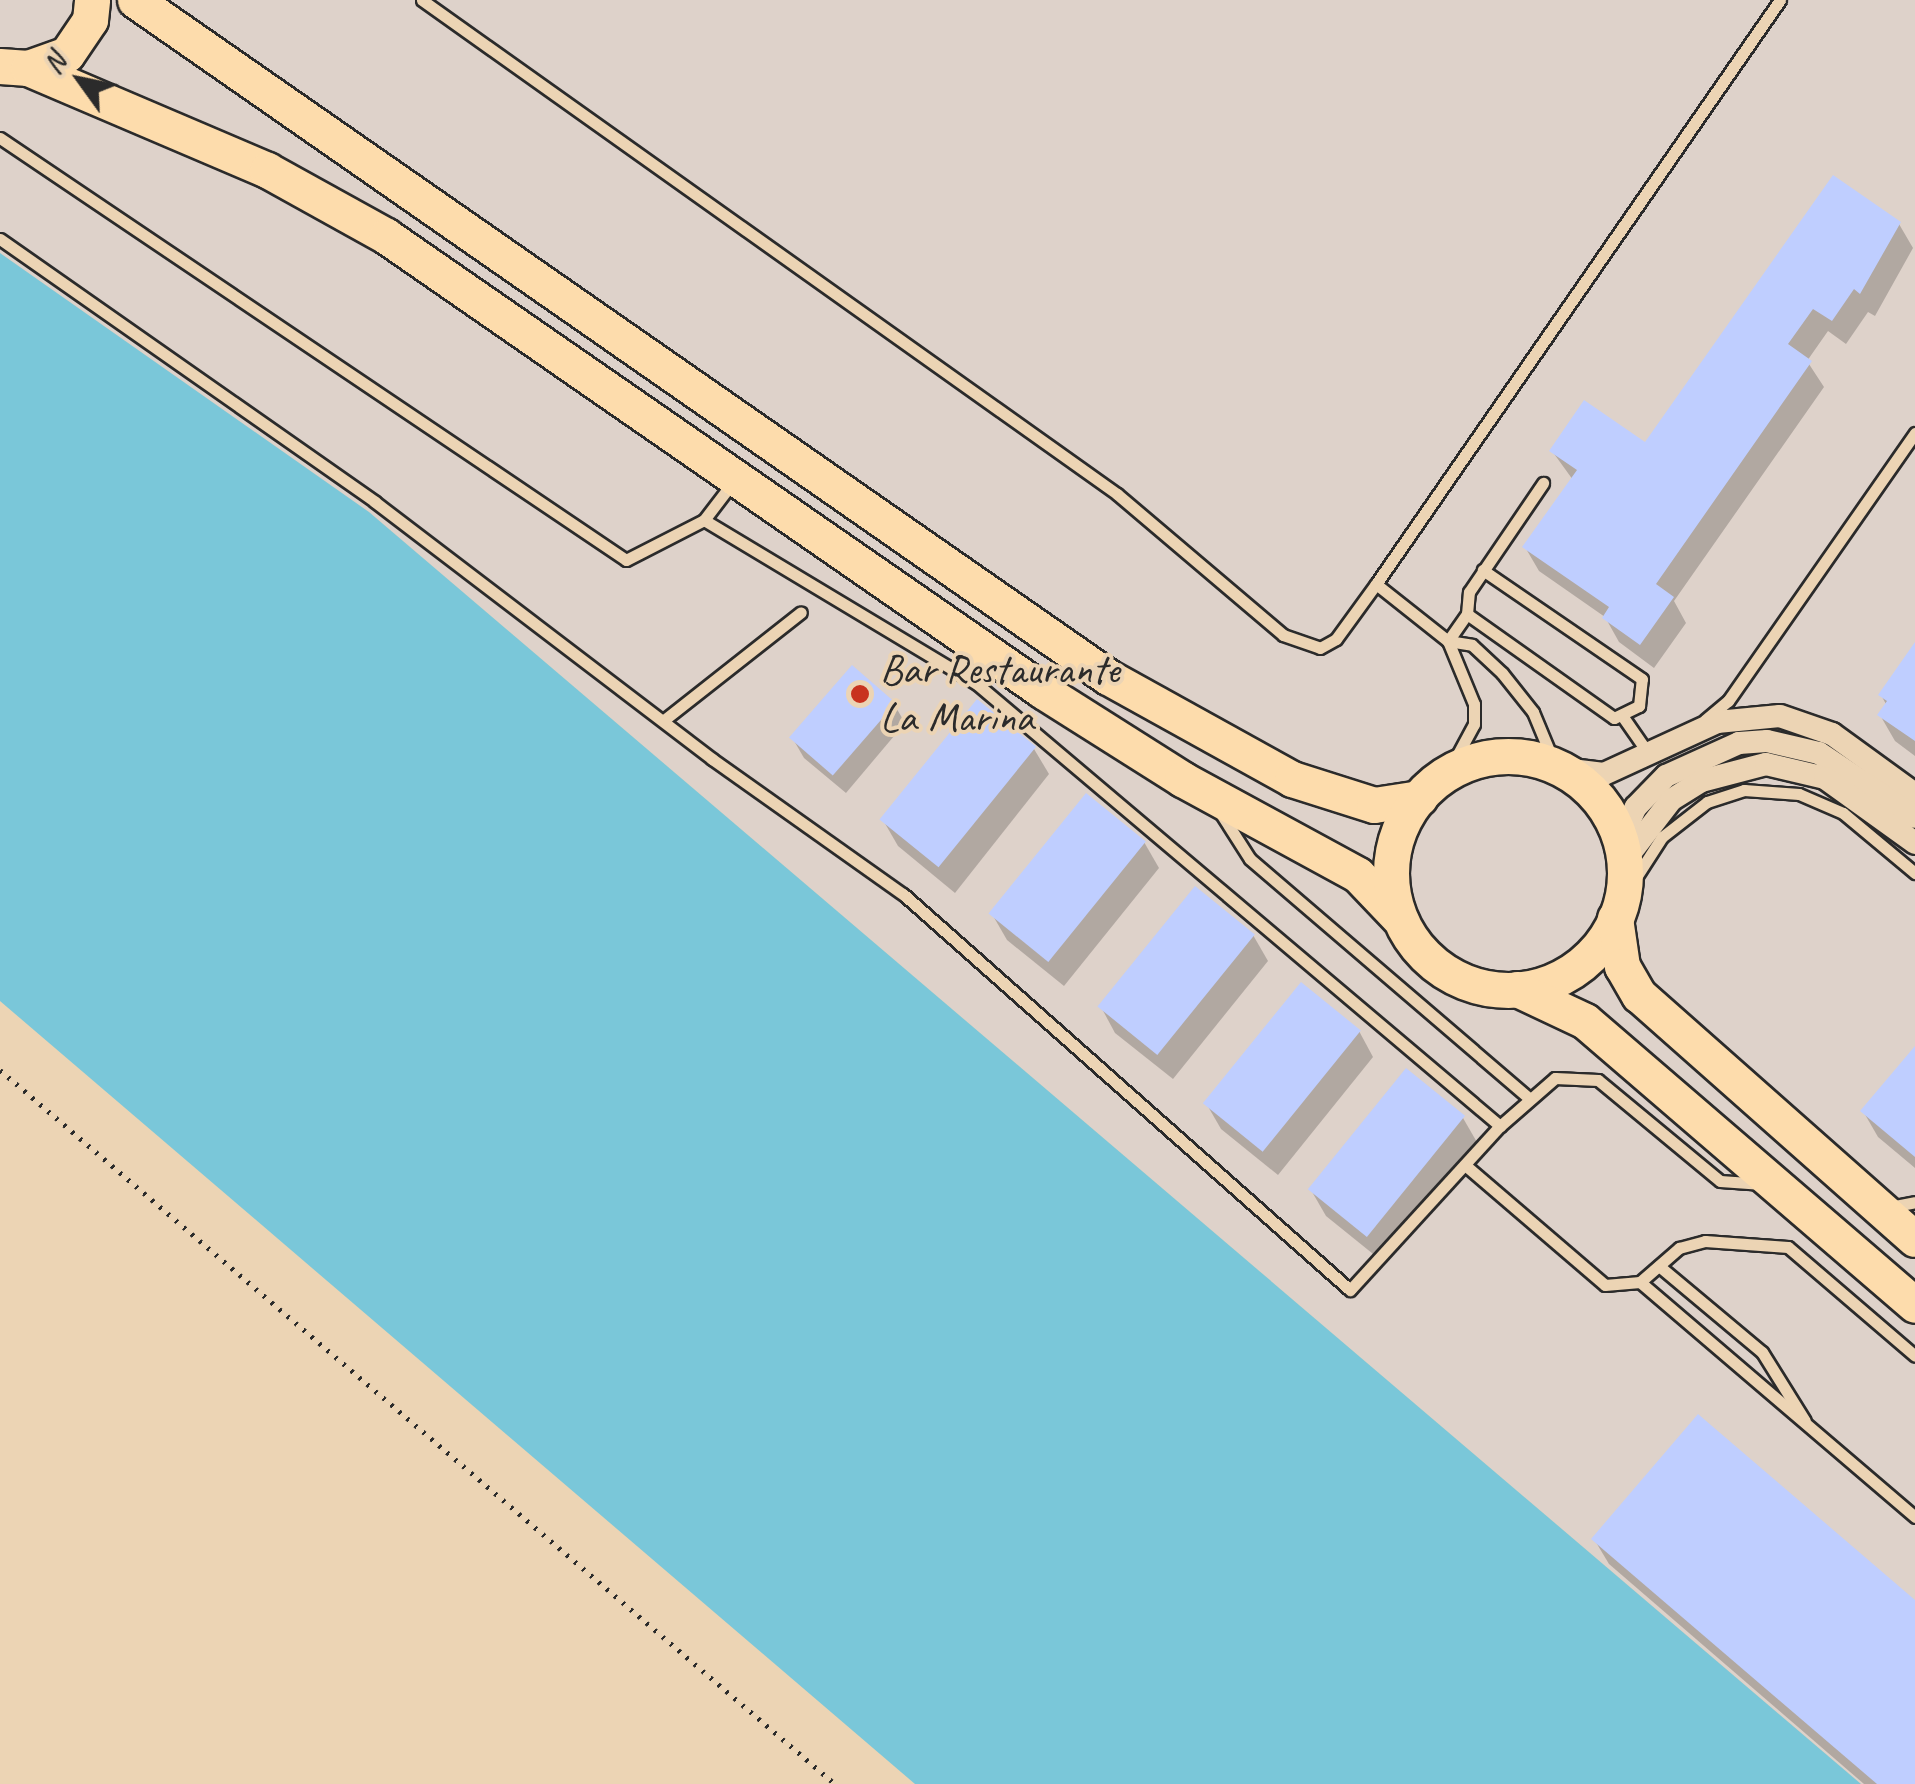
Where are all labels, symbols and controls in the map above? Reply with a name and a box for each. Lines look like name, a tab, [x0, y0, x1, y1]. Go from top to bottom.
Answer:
north arrow	[30, 30, 130, 130]
text: N	[35, 47, 74, 80]
place label: Bar Restaurante La Marina	[880, 645, 1122, 744]
marker: Bar Restaurante La Marina	[849, 683, 871, 705]

